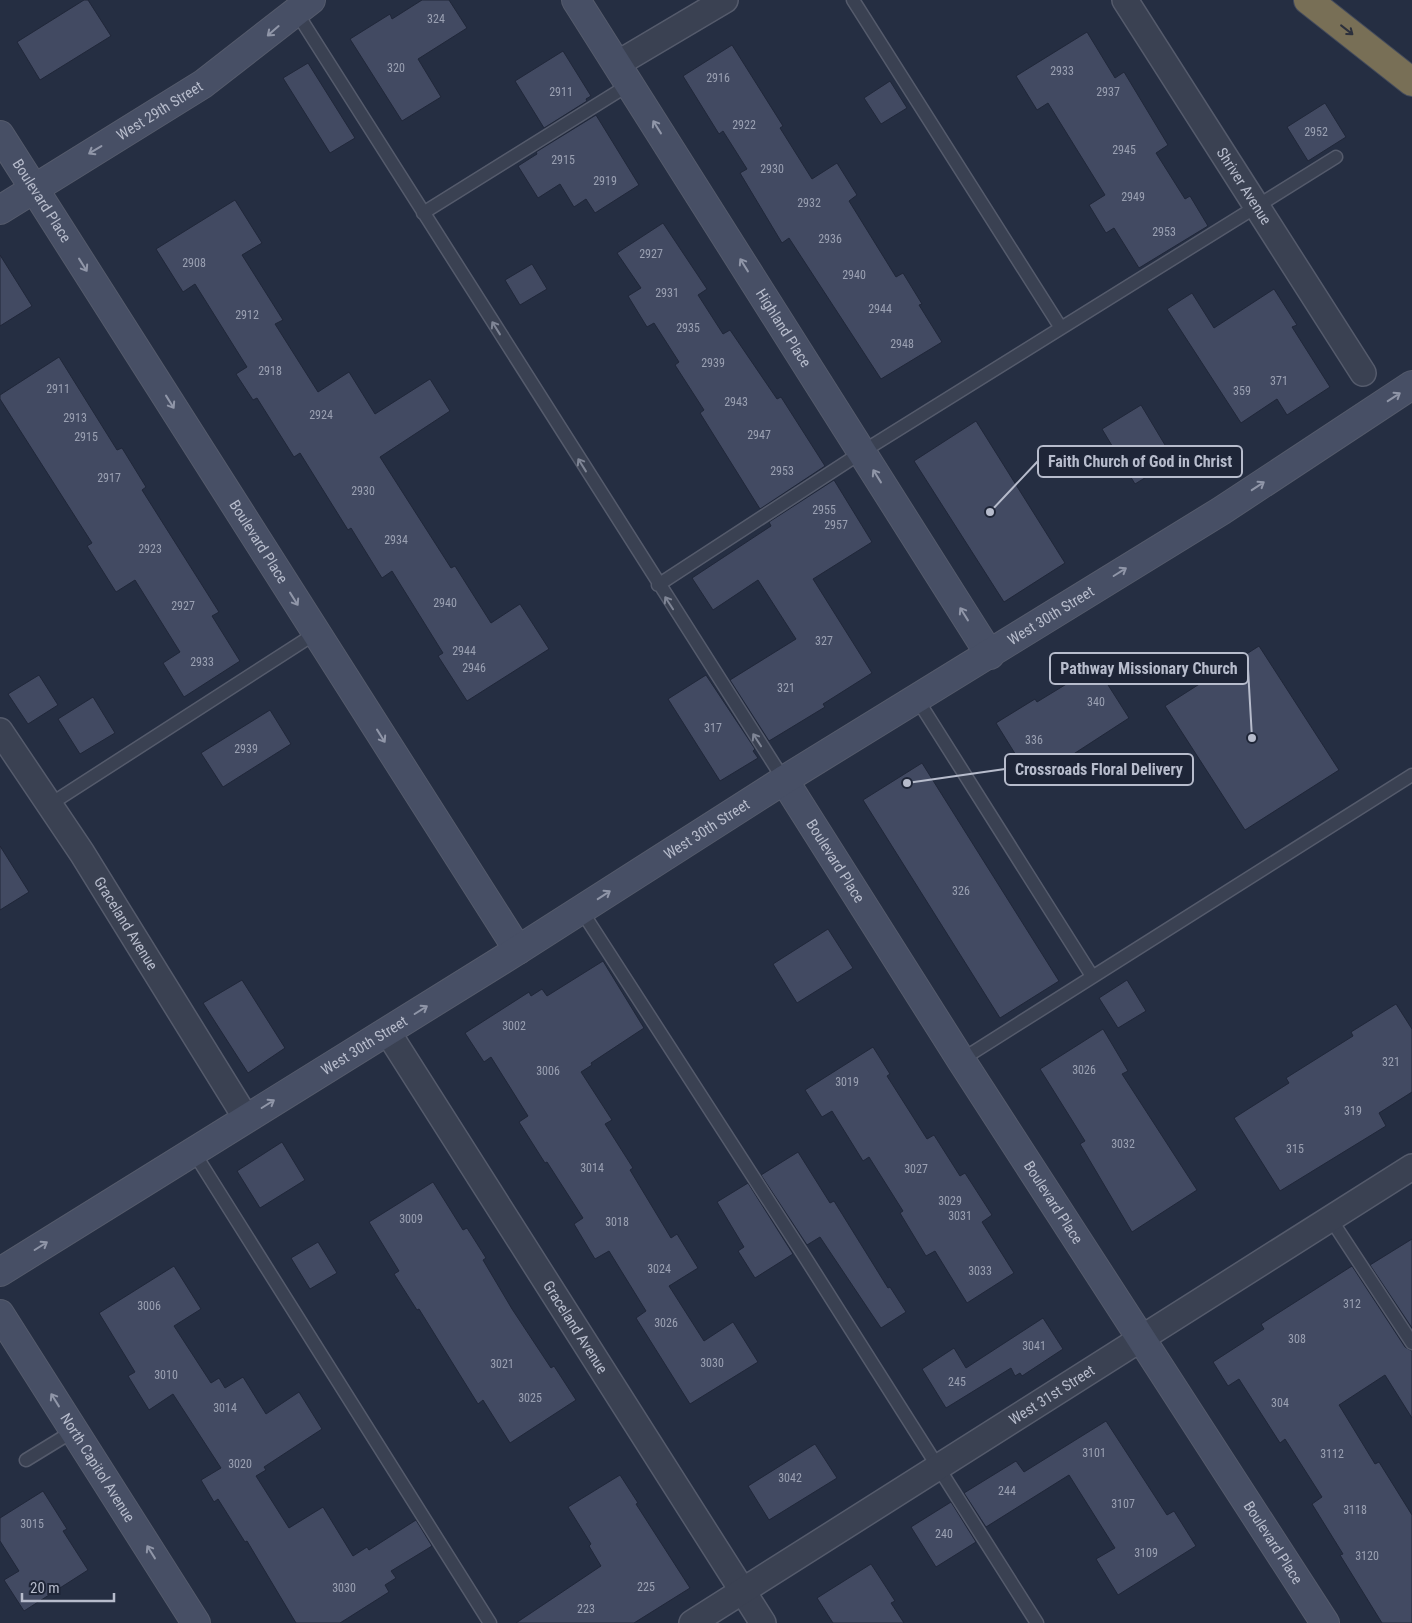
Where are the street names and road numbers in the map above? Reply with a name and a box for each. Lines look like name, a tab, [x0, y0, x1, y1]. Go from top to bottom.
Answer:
street label: West 29th Street	[113, 77, 206, 144]
street label: Shriver Avenue	[1213, 145, 1275, 228]
street label: Boulevard Place	[9, 156, 75, 246]
street label: Highland Place	[752, 285, 815, 370]
street label: Boulevard Place	[225, 497, 292, 587]
street label: West 30th Street	[1004, 582, 1097, 649]
street label: West 30th Street	[661, 795, 753, 863]
street label: Boulevard Place	[802, 816, 868, 906]
street label: Graceland Avenue	[90, 874, 161, 974]
street label: West 30th Street	[318, 1012, 411, 1079]
street label: Boulevard Place	[1020, 1158, 1087, 1247]
street label: Graceland Avenue	[539, 1278, 611, 1377]
street label: West 31st Street	[1006, 1361, 1098, 1429]
street label: North Capitol Avenue	[56, 1410, 139, 1525]
street label: Boulevard Place	[1240, 1498, 1306, 1588]

